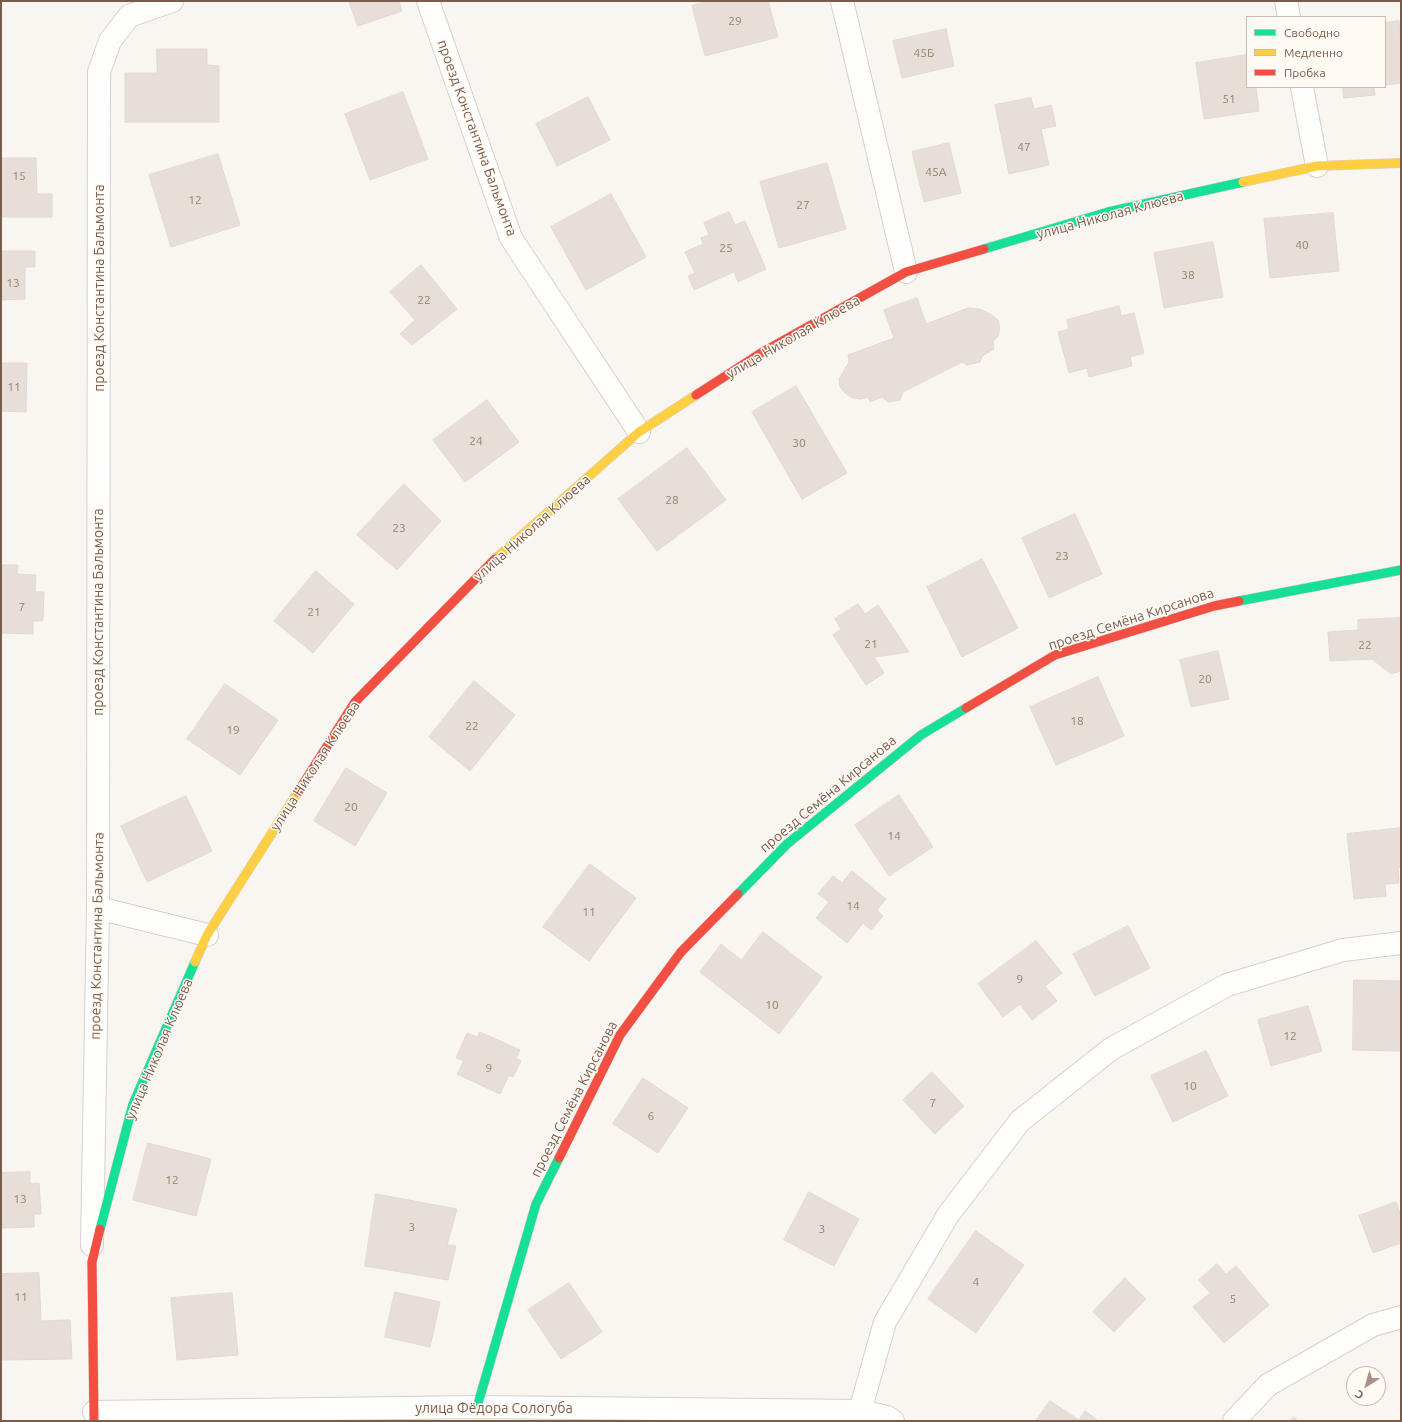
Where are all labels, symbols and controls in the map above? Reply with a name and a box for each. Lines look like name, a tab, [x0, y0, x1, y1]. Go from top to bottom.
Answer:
house number: 29	[728, 14, 742, 28]
legend	[1246, 16, 1386, 88]
text: Свободно	[1284, 26, 1340, 39]
street label: проезд Константина Бальмонта	[434, 38, 520, 238]
house number: 45Б	[914, 46, 934, 60]
text: Медленно	[1284, 46, 1343, 59]
text: Пробка	[1284, 66, 1326, 79]
house number: 51	[1222, 92, 1236, 106]
house number: 47	[1017, 140, 1031, 154]
house number: 45А	[925, 165, 947, 179]
house number: 15	[12, 169, 26, 183]
street label: проезд Константина Бальмонта	[91, 184, 107, 392]
street label: улица Николая Клюева	[1035, 187, 1185, 243]
house number: 12	[188, 193, 202, 207]
house number: 27	[796, 198, 810, 212]
house number: 40	[1295, 238, 1309, 252]
house number: 25	[719, 241, 733, 255]
house number: 38	[1181, 268, 1195, 282]
house number: 13	[6, 276, 20, 290]
street label: улица Николая Клюева	[723, 292, 863, 382]
house number: 22	[417, 293, 431, 307]
house number: 11	[7, 380, 21, 394]
house number: 24	[469, 434, 483, 448]
house number: 30	[792, 436, 806, 450]
street label: улица Николая Клюева	[470, 471, 594, 585]
house number: 28	[665, 493, 679, 507]
street label: проезд Константина Бальмонта	[90, 508, 106, 716]
house number: 23	[392, 521, 406, 535]
house number: 23	[1055, 549, 1069, 563]
street label: проезд Семёна Кирсанова	[1046, 584, 1216, 654]
house number: 7	[19, 600, 25, 614]
house number: 21	[307, 605, 321, 619]
house number: 21	[864, 637, 878, 651]
house number: 22	[1358, 638, 1372, 652]
house number: 20	[1198, 672, 1212, 686]
street label: улица Николая Клюева	[267, 698, 363, 834]
house number: 18	[1070, 714, 1084, 728]
house number: 22	[465, 719, 479, 733]
house number: 19	[226, 723, 240, 737]
street label: проезд Семёна Кирсанова	[756, 732, 900, 856]
house number: 20	[344, 800, 358, 814]
house number: 14	[887, 829, 901, 843]
street label: проезд Константина Бальмонта	[87, 832, 107, 1040]
house number: 14	[846, 899, 860, 913]
house number: 11	[582, 905, 596, 919]
house number: 9	[1017, 972, 1023, 986]
street label: улица Николая Клюева	[122, 976, 196, 1122]
house number: 10	[765, 998, 779, 1012]
street label: проезд Семёна Кирсанова	[527, 1018, 621, 1180]
house number: 12	[1283, 1029, 1297, 1043]
house number: 9	[486, 1061, 492, 1075]
house number: 10	[1183, 1079, 1197, 1093]
house number: 7	[930, 1096, 936, 1110]
house number: 6	[648, 1109, 654, 1123]
house number: 12	[165, 1173, 179, 1187]
house number: 13	[13, 1192, 27, 1206]
house number: 3	[409, 1220, 415, 1234]
house number: 3	[819, 1222, 825, 1236]
house number: 4	[973, 1275, 979, 1289]
house number: 11	[14, 1290, 28, 1304]
house number: 5	[1230, 1292, 1236, 1306]
north arrow	[1346, 1366, 1386, 1406]
text: С	[1353, 1388, 1366, 1402]
street label: улица Фёдора Сологуба	[415, 1400, 573, 1416]

